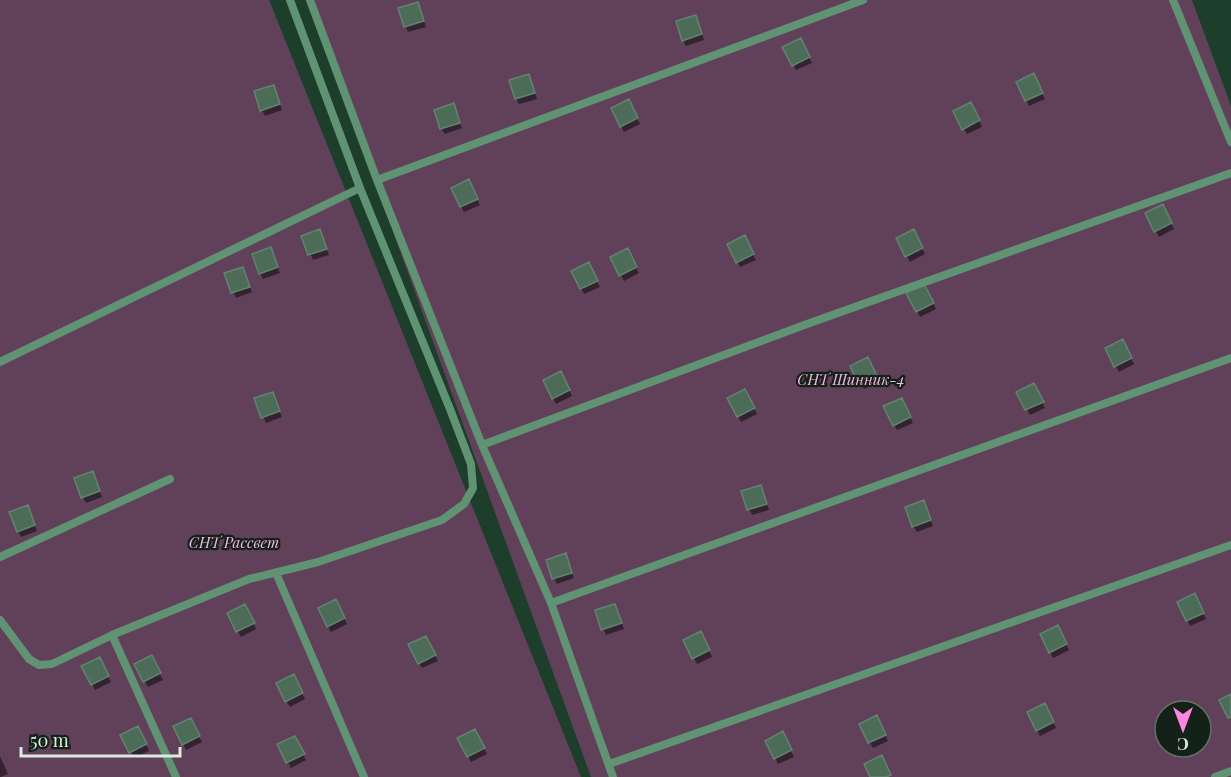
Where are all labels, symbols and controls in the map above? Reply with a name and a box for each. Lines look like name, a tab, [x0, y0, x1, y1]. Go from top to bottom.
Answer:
park label: СНТ Шинник-4	[797, 369, 905, 389]
park label: СНТ Рассвет	[189, 532, 279, 552]
north arrow	[1153, 699, 1213, 759]
scale bar	[21, 720, 180, 758]
text: 50 m	[30, 728, 69, 752]
text: С	[1177, 734, 1189, 755]

